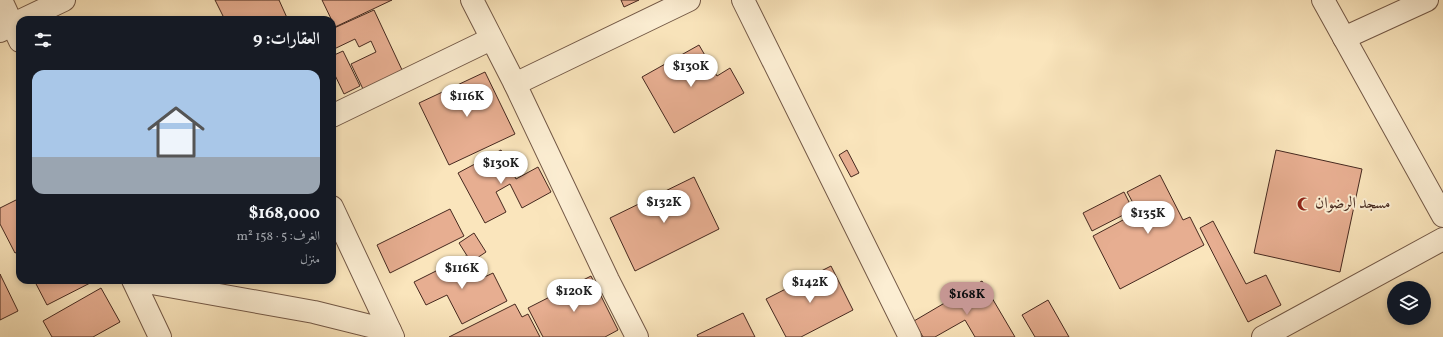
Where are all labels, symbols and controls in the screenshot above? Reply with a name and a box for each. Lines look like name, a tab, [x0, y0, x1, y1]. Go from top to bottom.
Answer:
text: العقارات: 9	[253, 28, 320, 51]
icon: filters	[32, 29, 54, 51]
pin: $130K	[663, 54, 719, 88]
text: $130K	[673, 58, 709, 76]
pin: $116K	[439, 84, 495, 118]
text: $116K	[450, 88, 484, 106]
icon: home	[140, 96, 212, 168]
pin: $130K	[473, 151, 529, 185]
text: $130K	[483, 155, 519, 173]
pin: $132K	[636, 190, 692, 224]
place label: مسجد الرضوان	[1315, 193, 1391, 215]
text: $132K	[646, 194, 682, 212]
mosque icon: مسجد الرضوان	[1296, 196, 1312, 212]
pin: $135K	[1120, 201, 1176, 235]
text: $168,000	[249, 202, 320, 225]
text: $135K	[1131, 205, 1165, 223]
text: الغرف: 5 · 158 m²	[236, 228, 320, 246]
text: منزل	[300, 251, 320, 269]
pin: $116K	[434, 256, 490, 290]
text: $116K	[445, 260, 479, 278]
pin: $142K	[782, 270, 838, 304]
text: $142K	[792, 274, 828, 292]
pin: $120K	[546, 279, 602, 313]
map controls	[1387, 281, 1431, 325]
button: layers	[1387, 281, 1431, 325]
pin: $168K	[939, 282, 995, 316]
text: $120K	[556, 283, 592, 301]
text: $168K	[949, 286, 985, 304]

